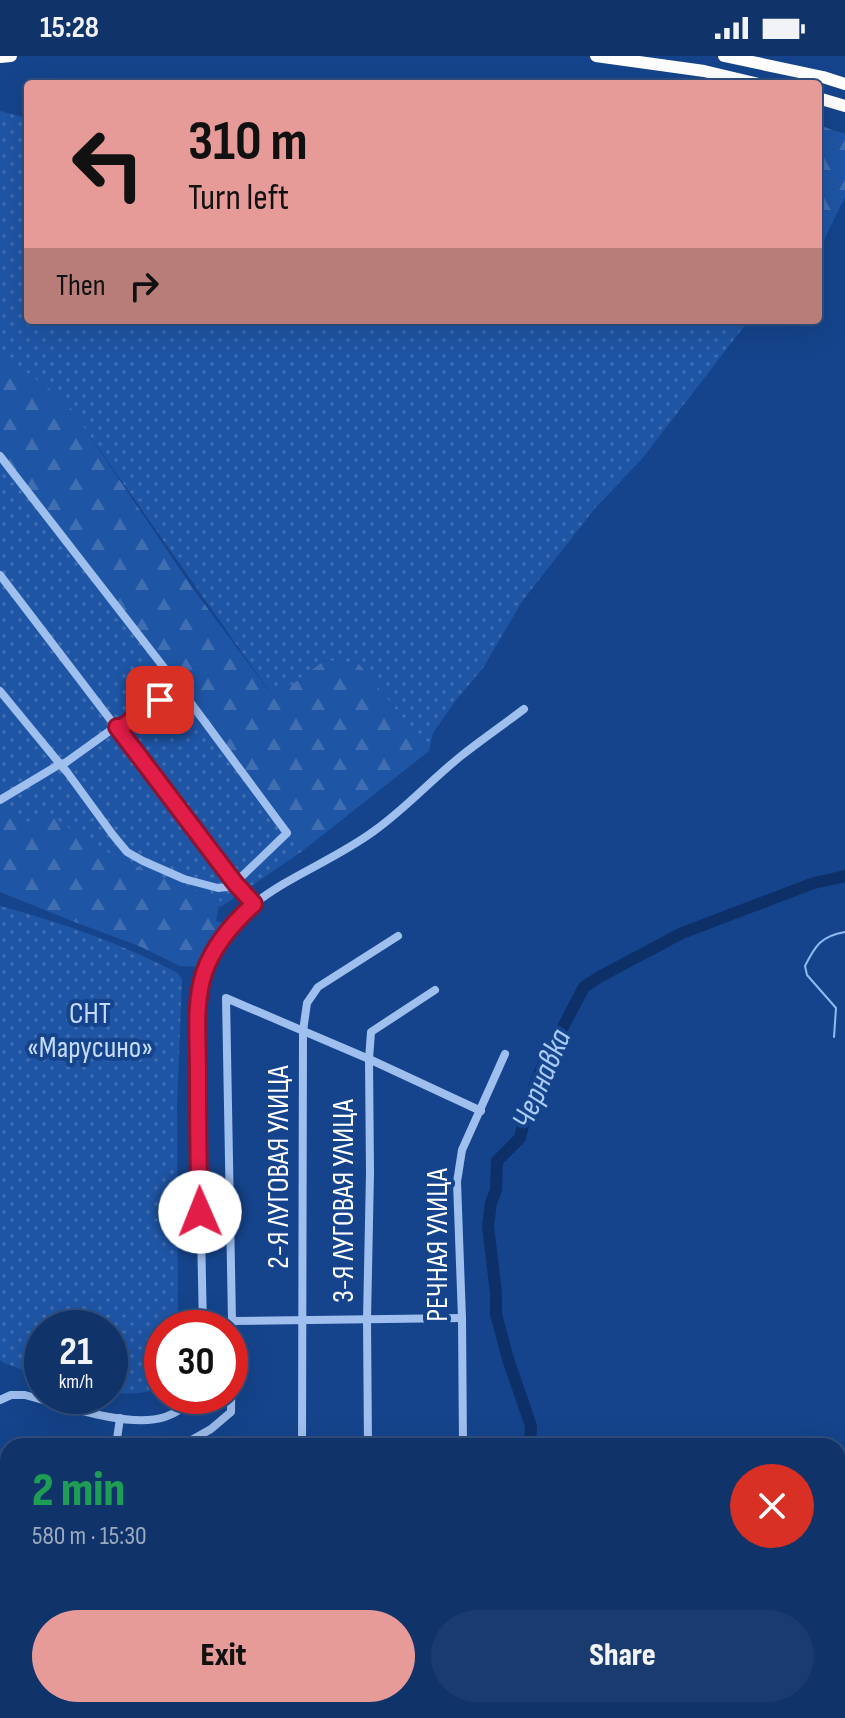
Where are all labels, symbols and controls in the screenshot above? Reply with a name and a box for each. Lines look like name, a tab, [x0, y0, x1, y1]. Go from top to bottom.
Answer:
text: 15:28	[40, 10, 99, 46]
text: 310 m	[188, 109, 308, 176]
icon: left	[56, 112, 160, 216]
text: Turn left	[188, 177, 289, 220]
icon: right	[122, 264, 166, 308]
text: Then	[56, 268, 106, 304]
pin	[126, 666, 194, 734]
icon: arrive	[138, 678, 182, 722]
park label: СНТ «Марусино»	[27, 996, 153, 1066]
water label: Чернавка	[504, 1023, 580, 1135]
street label: 2-Я ЛУГОВАЯ УЛИЦА	[261, 1065, 297, 1269]
street label: 3-Я ЛУГОВАЯ УЛИЦА	[326, 1099, 362, 1303]
street label: РЕЧНАЯ УЛИЦА	[420, 1168, 456, 1322]
position arrow	[158, 1170, 242, 1254]
speed limit sign: 30	[144, 1310, 248, 1414]
text: 21	[59, 1328, 93, 1376]
text: km/h	[59, 1370, 93, 1394]
text: 2 min	[32, 1462, 125, 1519]
button: close	[730, 1464, 814, 1548]
text: 580 m · 15:30	[32, 1521, 147, 1552]
button: Exit	[32, 1610, 415, 1702]
button: Share	[431, 1610, 814, 1702]

